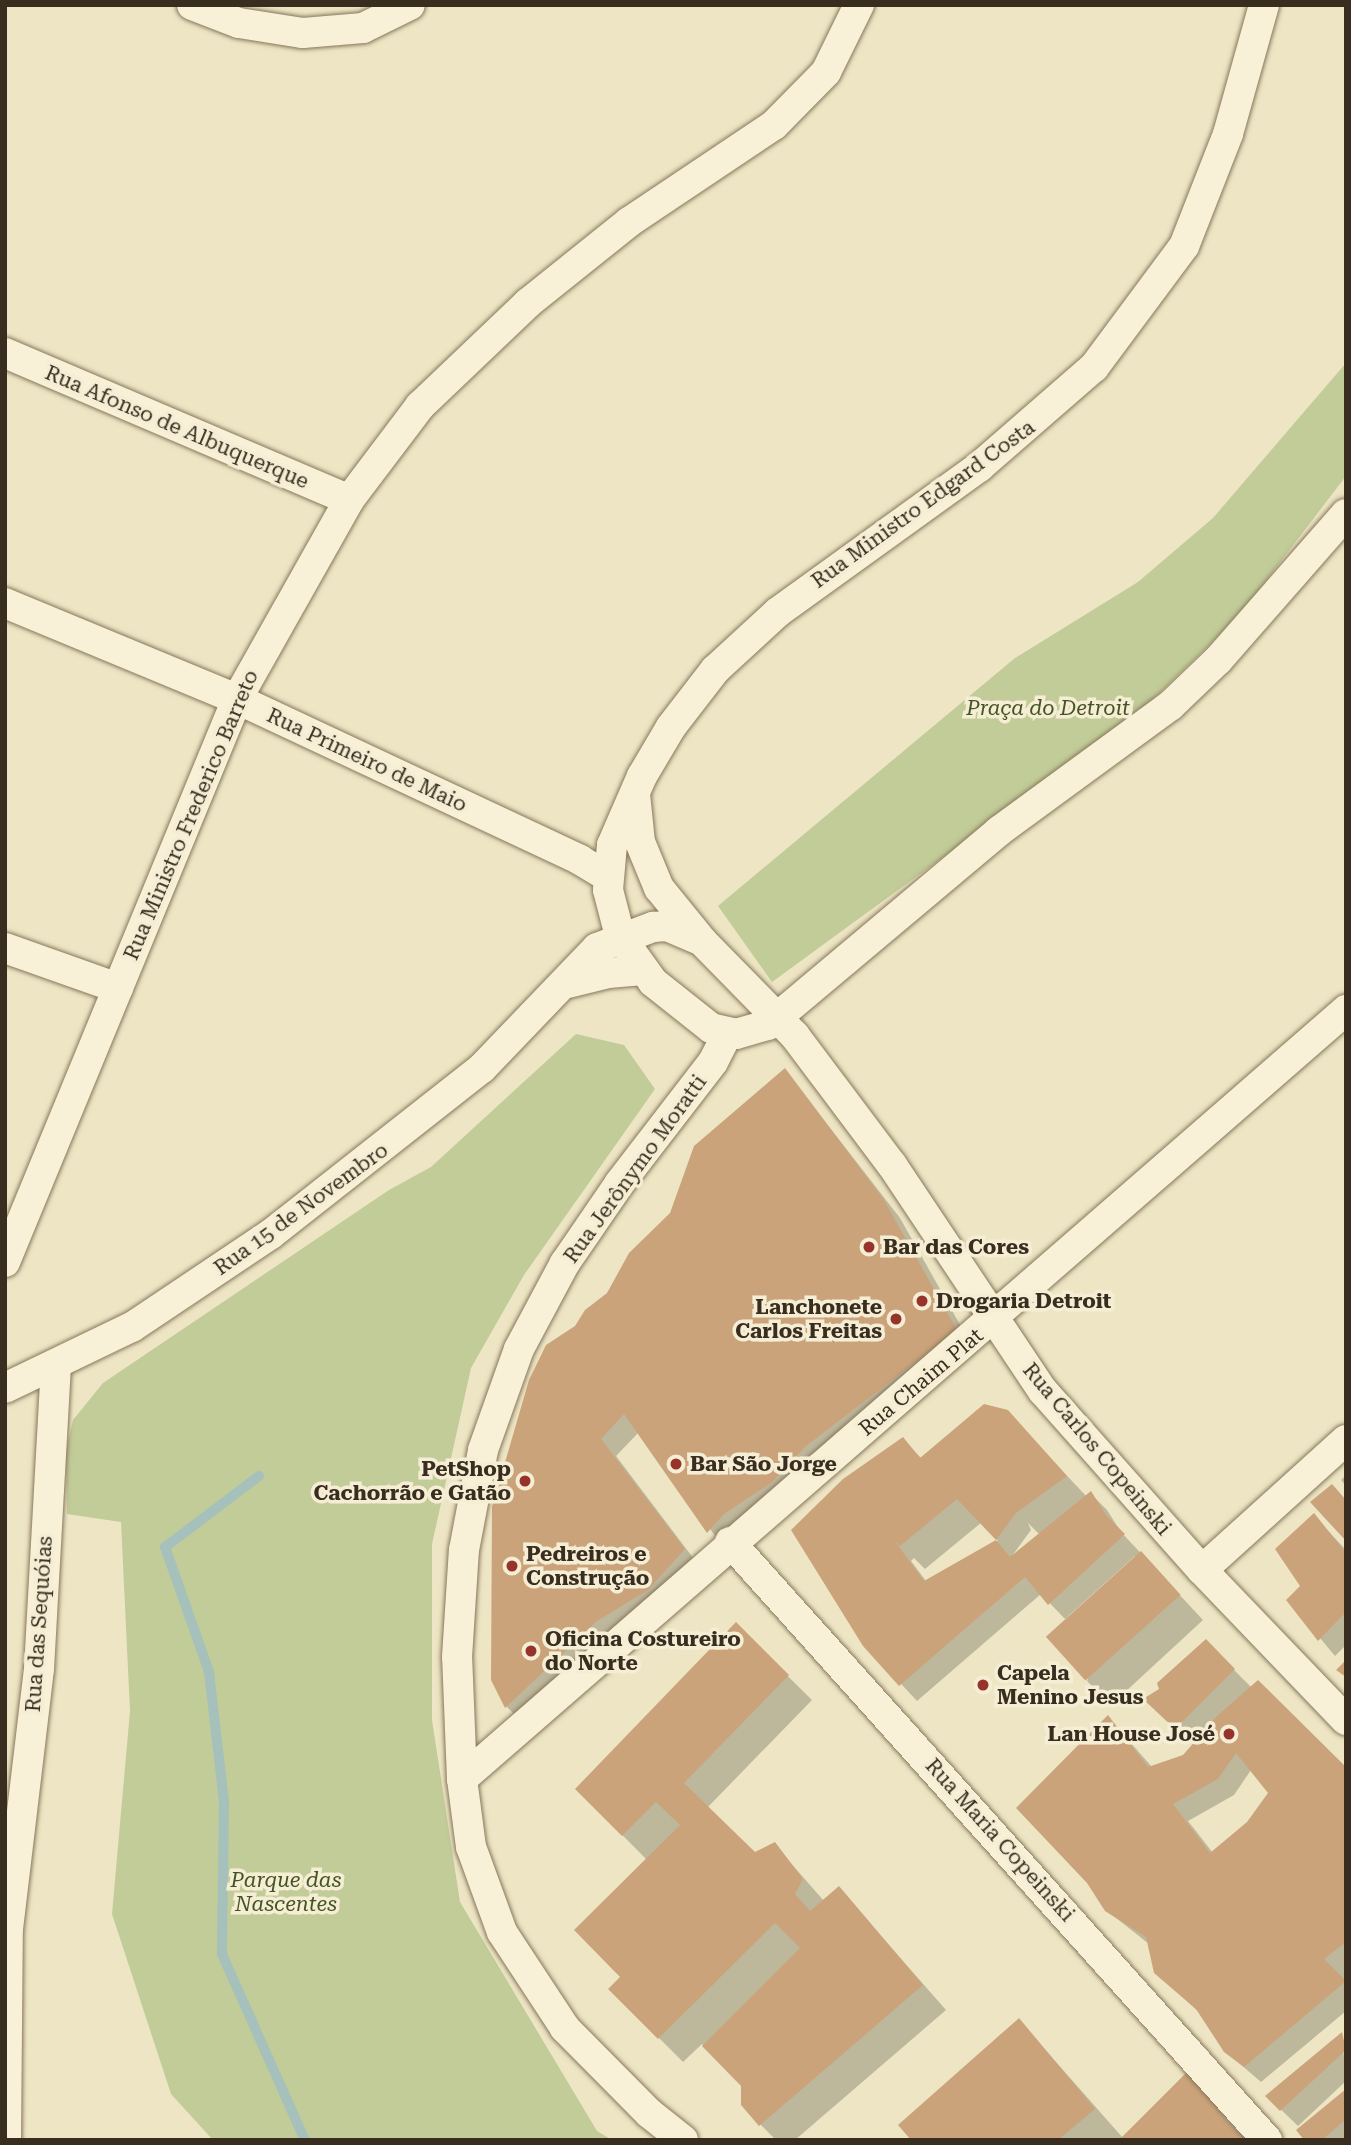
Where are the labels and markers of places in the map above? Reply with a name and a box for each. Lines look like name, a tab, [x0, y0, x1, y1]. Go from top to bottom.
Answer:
place label: Bar das Cores	[883, 1234, 1029, 1260]
marker: Bar das Cores	[861, 1239, 877, 1255]
place label: Drogaria Detroit	[936, 1288, 1111, 1314]
marker: Drogaria Detroit	[914, 1293, 930, 1309]
place label: Lanchonete Carlos Freitas	[735, 1294, 882, 1344]
marker: Lanchonete Carlos Freitas	[888, 1311, 904, 1327]
place label: Bar São Jorge	[690, 1451, 837, 1477]
place label: PetShop Cachorrão e Gatão	[314, 1456, 511, 1506]
marker: Bar São Jorge	[668, 1456, 684, 1472]
marker: PetShop Cachorrão e Gatão	[517, 1473, 533, 1489]
place label: Pedreiros e Construção	[526, 1541, 649, 1591]
marker: Pedreiros e Construção	[504, 1558, 520, 1574]
place label: Oficina Costureiro do Norte	[545, 1626, 741, 1676]
marker: Oficina Costureiro do Norte	[523, 1643, 539, 1659]
place label: Capela Menino Jesus	[997, 1660, 1144, 1710]
marker: Capela Menino Jesus	[975, 1677, 991, 1693]
place label: Lan House José	[1048, 1721, 1215, 1747]
marker: Lan House José	[1221, 1726, 1237, 1742]

